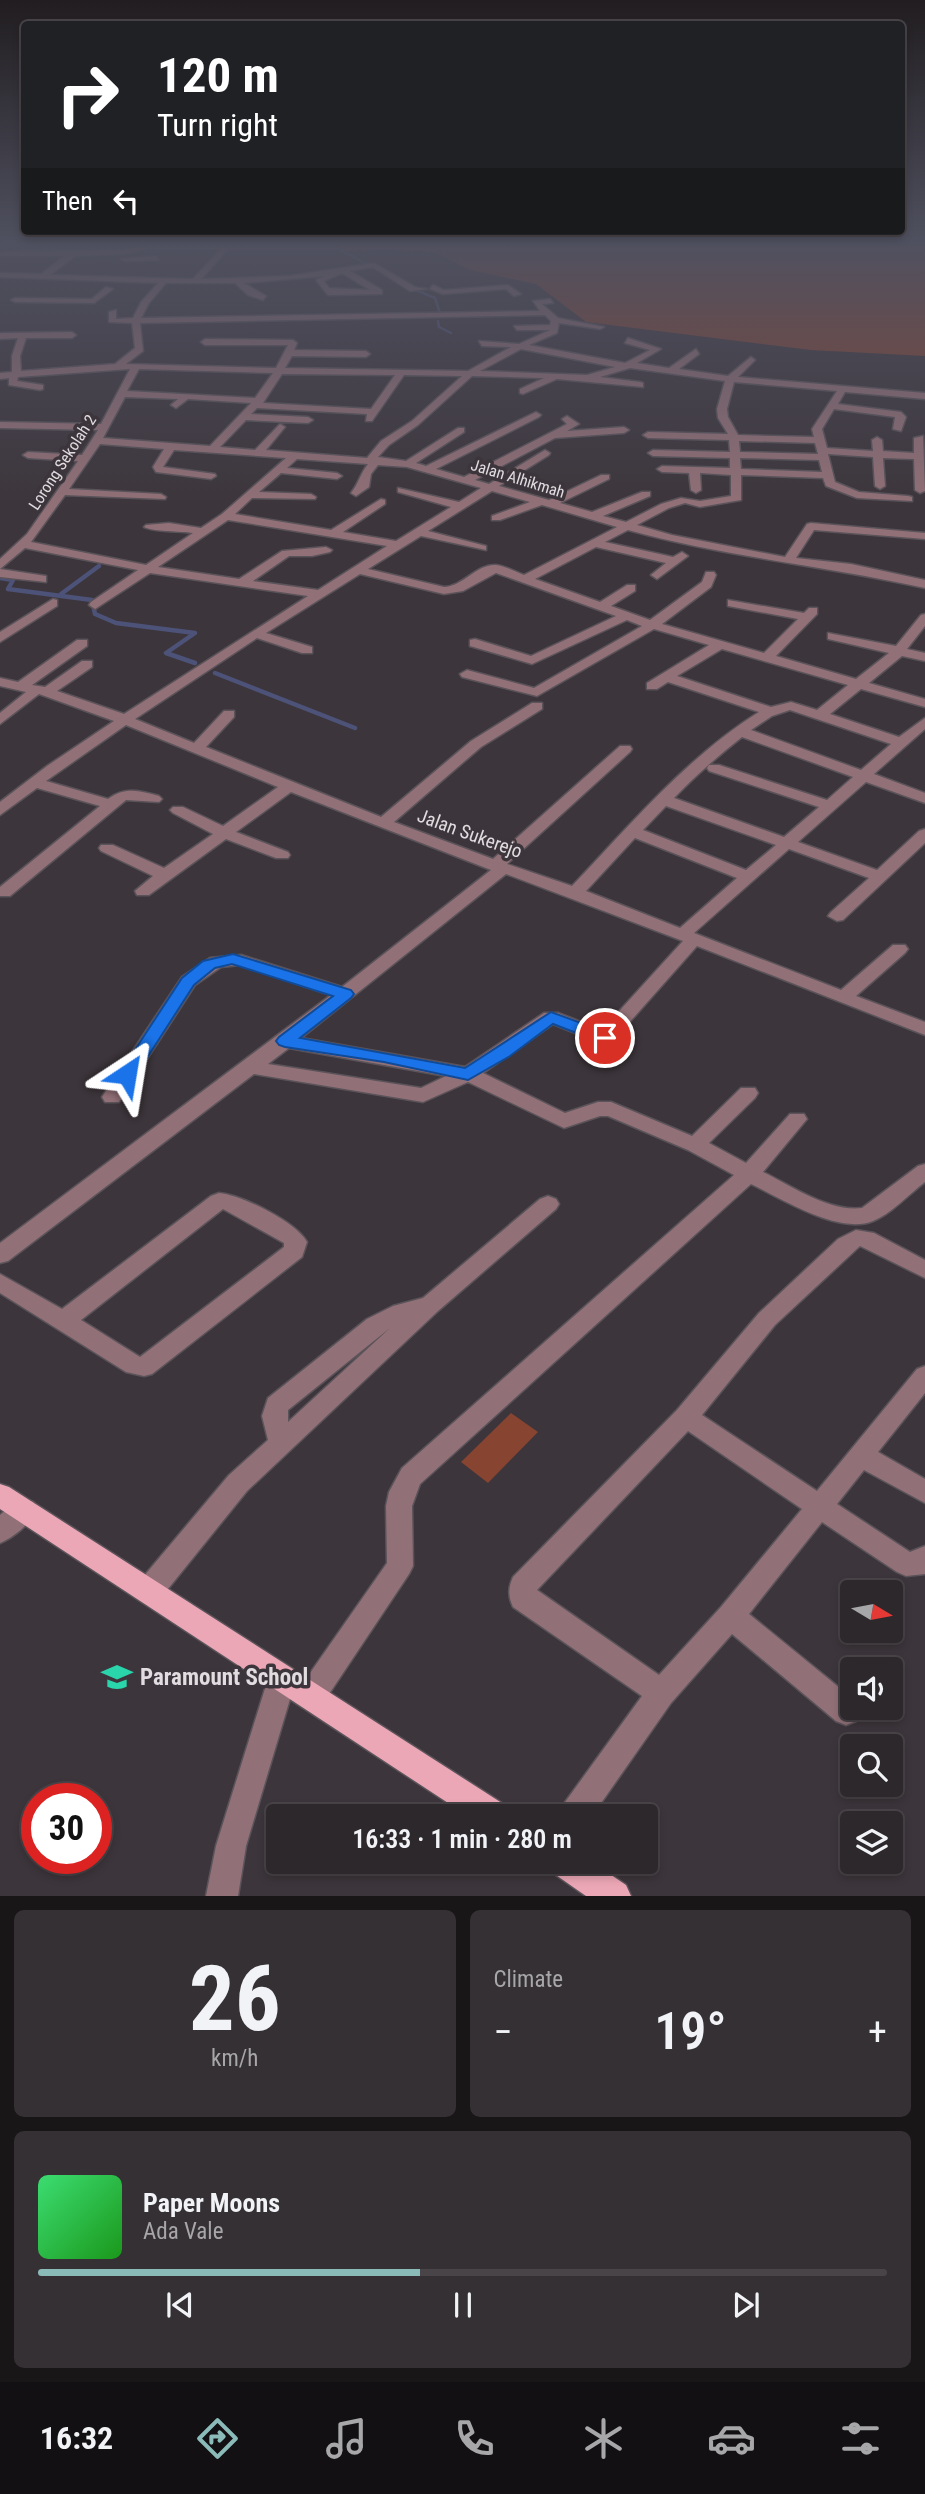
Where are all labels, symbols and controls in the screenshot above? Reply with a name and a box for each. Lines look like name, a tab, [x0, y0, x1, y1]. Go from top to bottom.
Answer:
text: 120 m	[157, 47, 279, 104]
icon: right	[42, 49, 133, 140]
text: Turn right	[157, 106, 278, 144]
icon: left	[107, 182, 145, 220]
text: Then	[42, 186, 93, 216]
street label: Lorong Sekolah 2	[25, 411, 100, 513]
street label: Jalan Alhikmah	[469, 455, 567, 502]
street label: Jalan Sukerejo	[414, 804, 525, 863]
pin	[575, 1008, 635, 1068]
icon: arrive	[586, 1019, 624, 1057]
position arrow	[90, 1037, 164, 1111]
north arrow	[840, 1580, 903, 1643]
map controls	[840, 1580, 903, 1874]
button: sound	[840, 1657, 903, 1720]
school or university icon: Paramount School	[100, 1660, 134, 1694]
place label: Paramount School	[140, 1664, 308, 1691]
button: search	[840, 1734, 903, 1797]
speed limit sign: 30	[21, 1783, 112, 1874]
button: layers	[840, 1811, 903, 1874]
text: 16:33 · 1 min · 280 m	[352, 1824, 572, 1854]
text: 26	[189, 1946, 281, 2052]
text: Climate	[494, 1966, 563, 1993]
text: 19°	[654, 2001, 726, 2062]
text: −	[494, 2010, 513, 2054]
text: +	[868, 2010, 887, 2054]
text: km/h	[211, 2045, 258, 2072]
text: Paper Moons	[143, 2188, 280, 2218]
text: Ada Vale	[143, 2218, 223, 2245]
icon: previous	[161, 2286, 199, 2324]
icon: pause	[444, 2286, 482, 2324]
icon: next	[727, 2286, 765, 2324]
icon: directions	[193, 2414, 242, 2463]
icon: music	[322, 2414, 371, 2463]
icon: phone	[450, 2414, 499, 2463]
icon: climate	[579, 2414, 628, 2463]
icon: car	[707, 2414, 756, 2463]
icon: filters	[836, 2414, 885, 2463]
text: 16:32	[40, 2419, 113, 2457]

